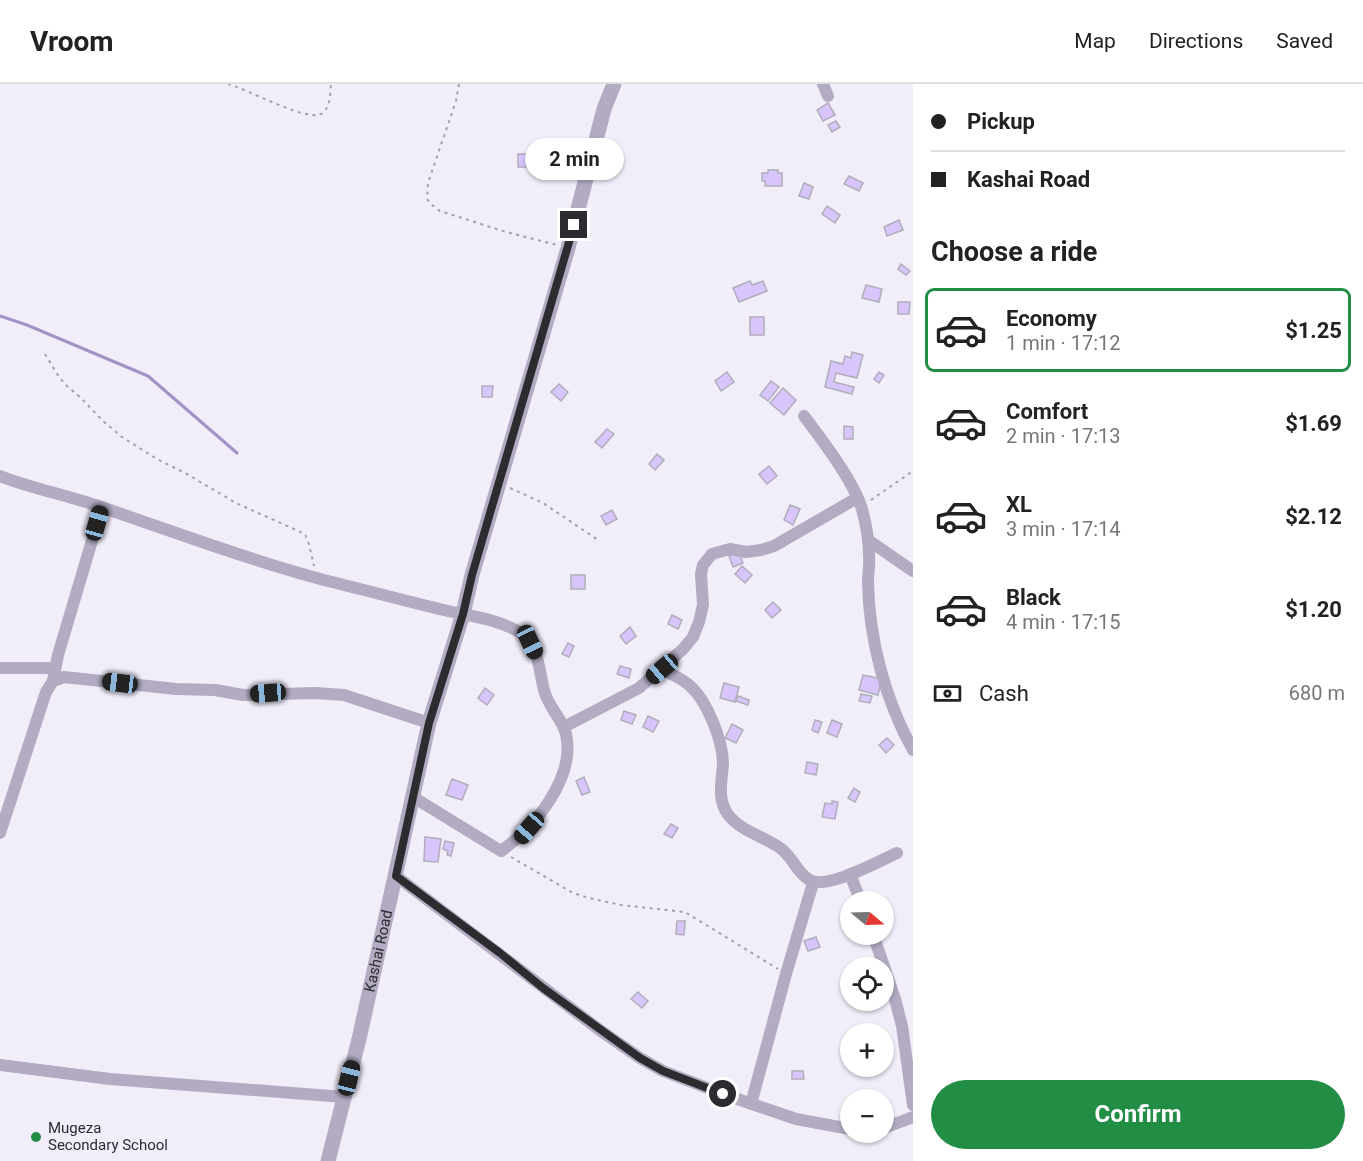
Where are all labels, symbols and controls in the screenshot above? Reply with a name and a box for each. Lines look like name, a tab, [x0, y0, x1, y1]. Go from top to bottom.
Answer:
text: Vroom	[30, 25, 114, 58]
text: Map	[1074, 29, 1116, 53]
text: Directions	[1149, 29, 1243, 53]
text: Saved	[1276, 29, 1333, 53]
text: Pickup	[967, 109, 1035, 134]
callout: 2 min	[524, 138, 624, 180]
text: 2 min	[549, 147, 600, 171]
text: Kashai Road	[967, 167, 1090, 192]
route end	[560, 211, 587, 238]
text: Choose a ride	[931, 236, 1097, 268]
icon: car	[934, 303, 988, 357]
text: Economy	[1006, 306, 1097, 331]
text: $1.25	[1285, 318, 1342, 343]
text: 1 min · 17:12	[1006, 331, 1121, 355]
icon: car	[934, 396, 988, 450]
text: Comfort	[1006, 399, 1088, 424]
text: $1.69	[1285, 411, 1342, 436]
text: 2 min · 17:13	[1006, 424, 1121, 448]
icon: car	[934, 489, 988, 543]
text: XL	[1006, 492, 1032, 517]
car	[83, 503, 111, 543]
text: $2.12	[1285, 504, 1342, 529]
text: 3 min · 17:14	[1006, 517, 1121, 541]
icon: car	[934, 582, 988, 636]
text: Black	[1006, 585, 1061, 610]
text: $1.20	[1285, 597, 1342, 622]
text: 4 min · 17:15	[1006, 610, 1121, 634]
car	[514, 622, 546, 662]
car	[642, 651, 682, 687]
car	[101, 672, 139, 694]
icon: cash	[931, 677, 964, 710]
text: Cash	[979, 681, 1029, 706]
text: 680 m	[1289, 681, 1345, 705]
car	[249, 683, 287, 703]
car	[510, 809, 548, 847]
north arrow	[840, 891, 894, 945]
map controls	[840, 891, 894, 1143]
street label: Kashai Road	[361, 908, 396, 994]
button: locate	[840, 957, 894, 1011]
button: +	[840, 1023, 894, 1077]
car	[336, 1058, 362, 1098]
route start	[709, 1080, 736, 1107]
button: Confirm	[931, 1080, 1345, 1149]
button: −	[840, 1089, 894, 1143]
place label: Mugeza Secondary School	[48, 1119, 168, 1154]
marker: Mugeza Secondary School	[29, 1130, 43, 1144]

